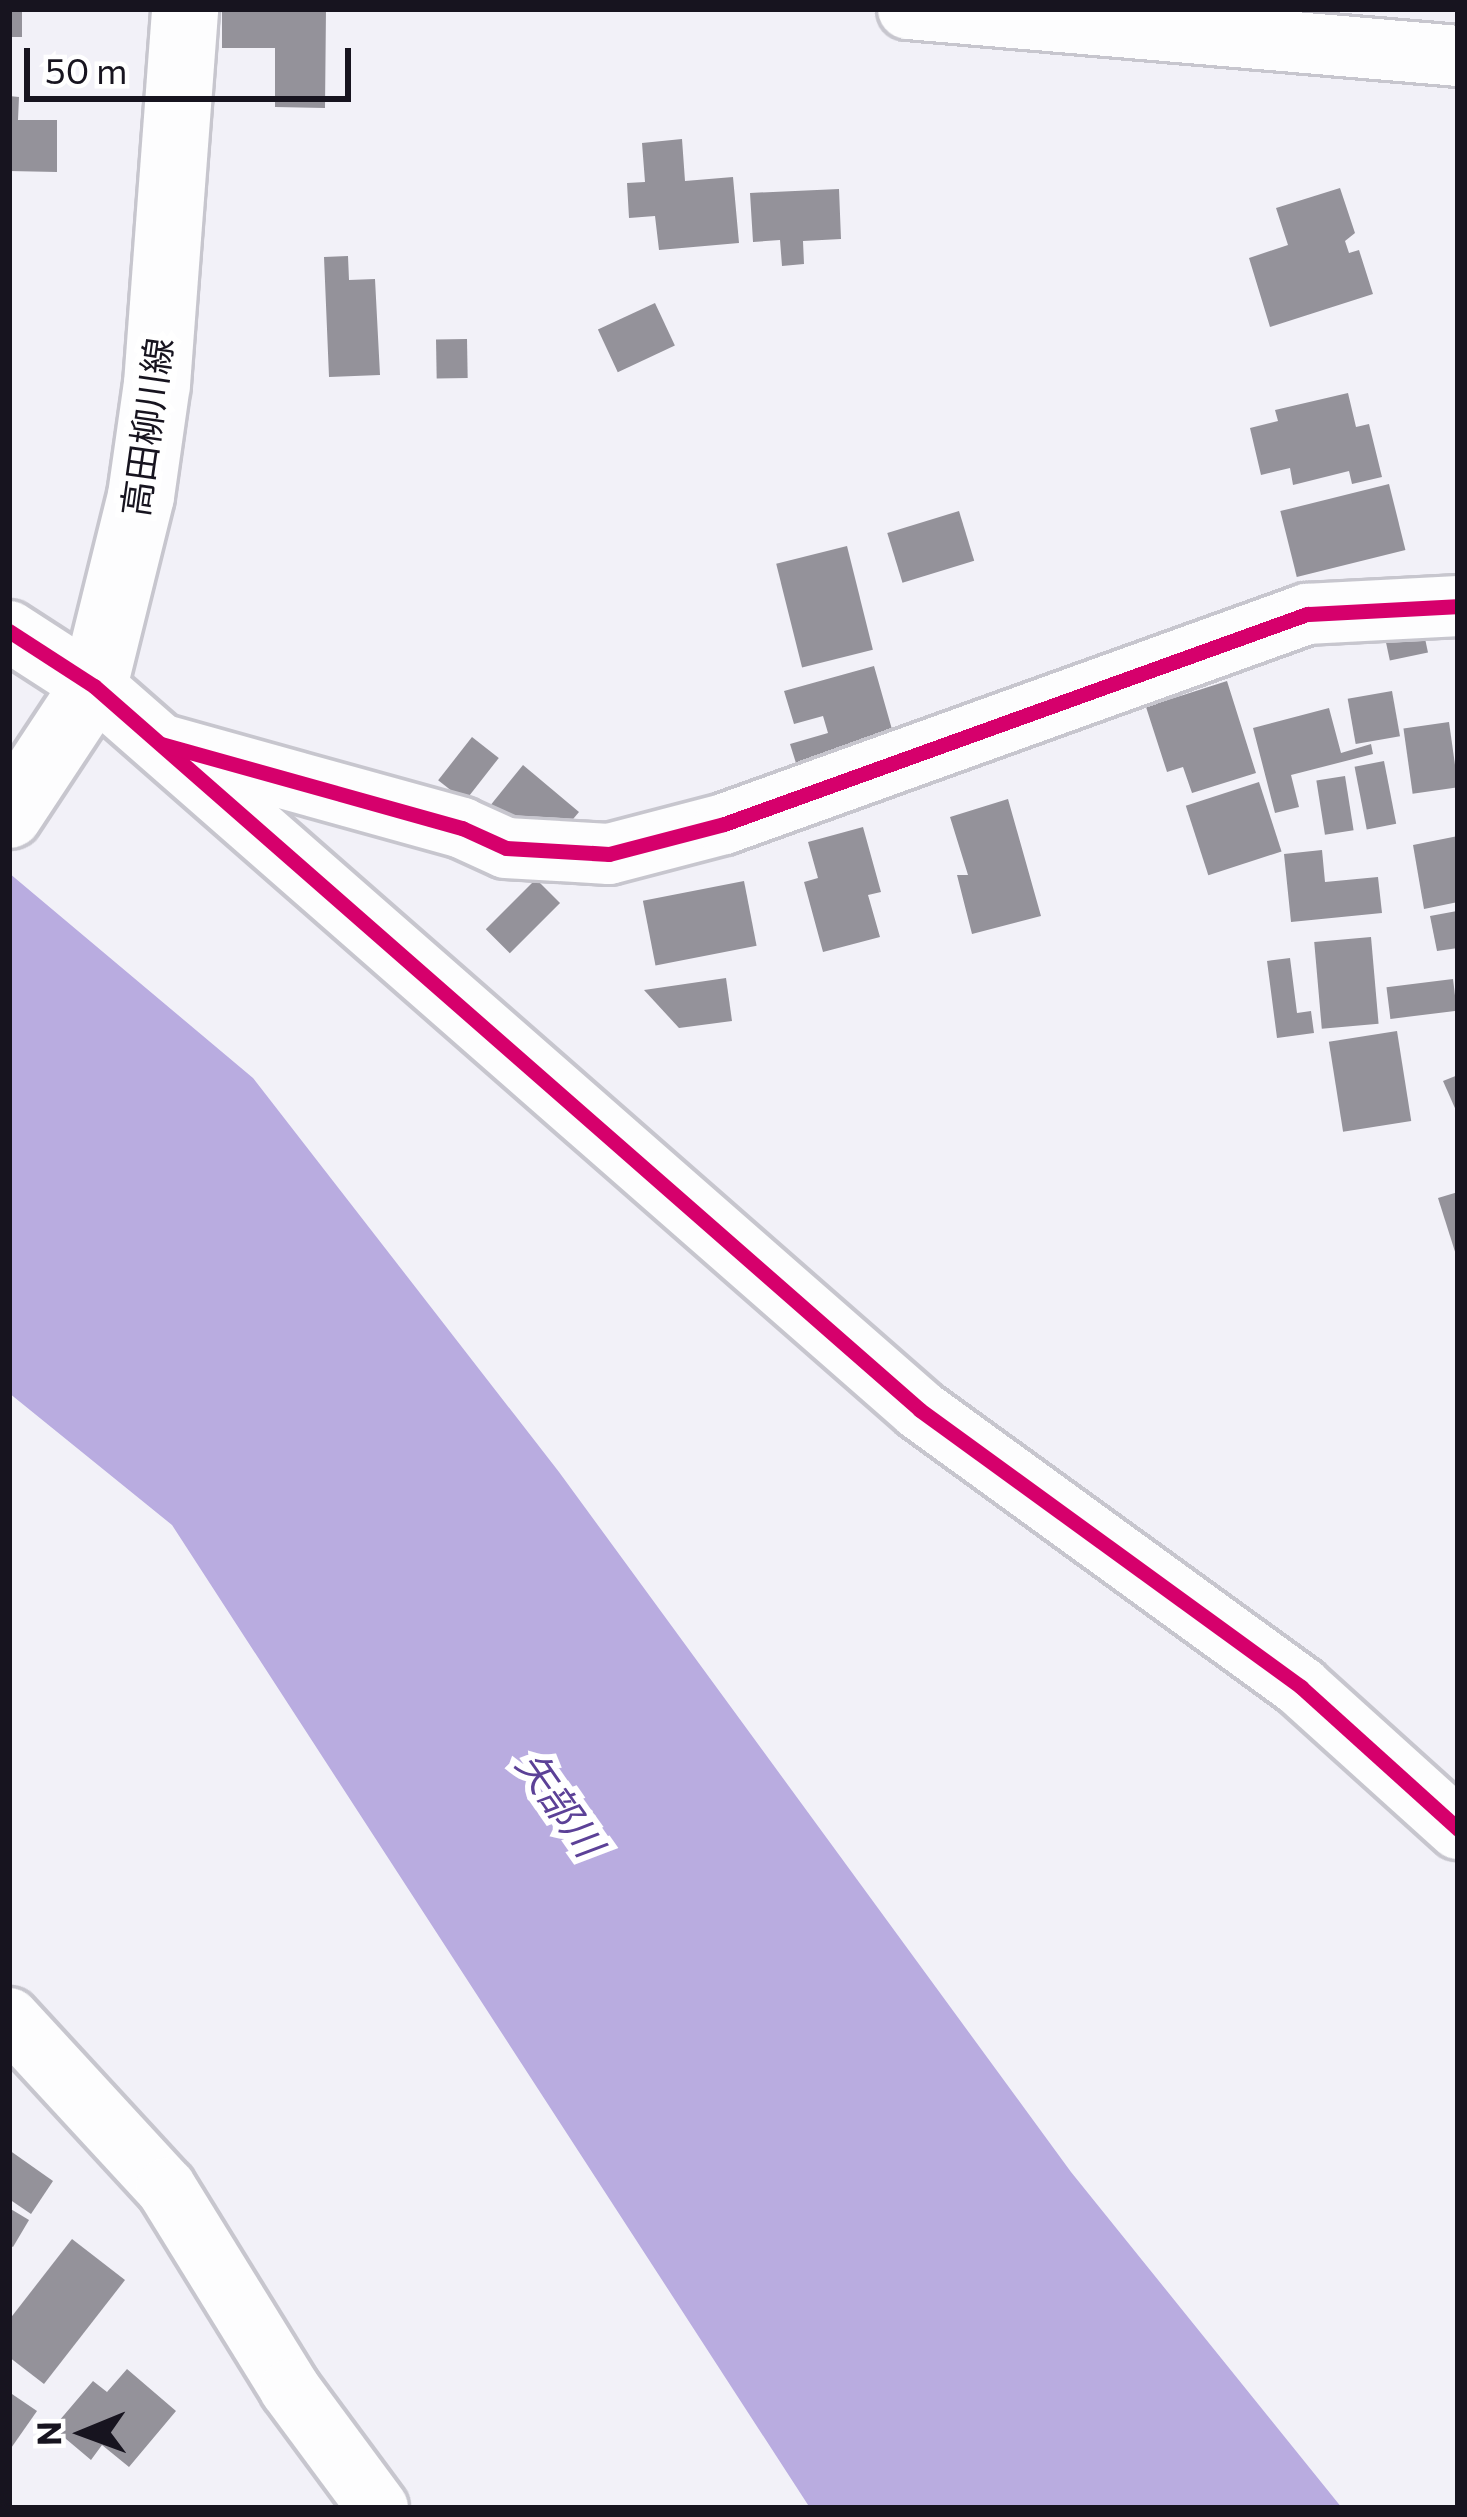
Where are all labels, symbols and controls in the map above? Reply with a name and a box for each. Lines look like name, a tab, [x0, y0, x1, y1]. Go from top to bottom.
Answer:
scale bar	[30, 24, 357, 98]
text: 50 m	[45, 47, 127, 91]
street label: 高田柳川線	[112, 335, 180, 519]
water label: 矢部川	[508, 1742, 614, 1864]
north arrow	[24, 2373, 144, 2493]
text: N	[27, 2421, 68, 2446]

